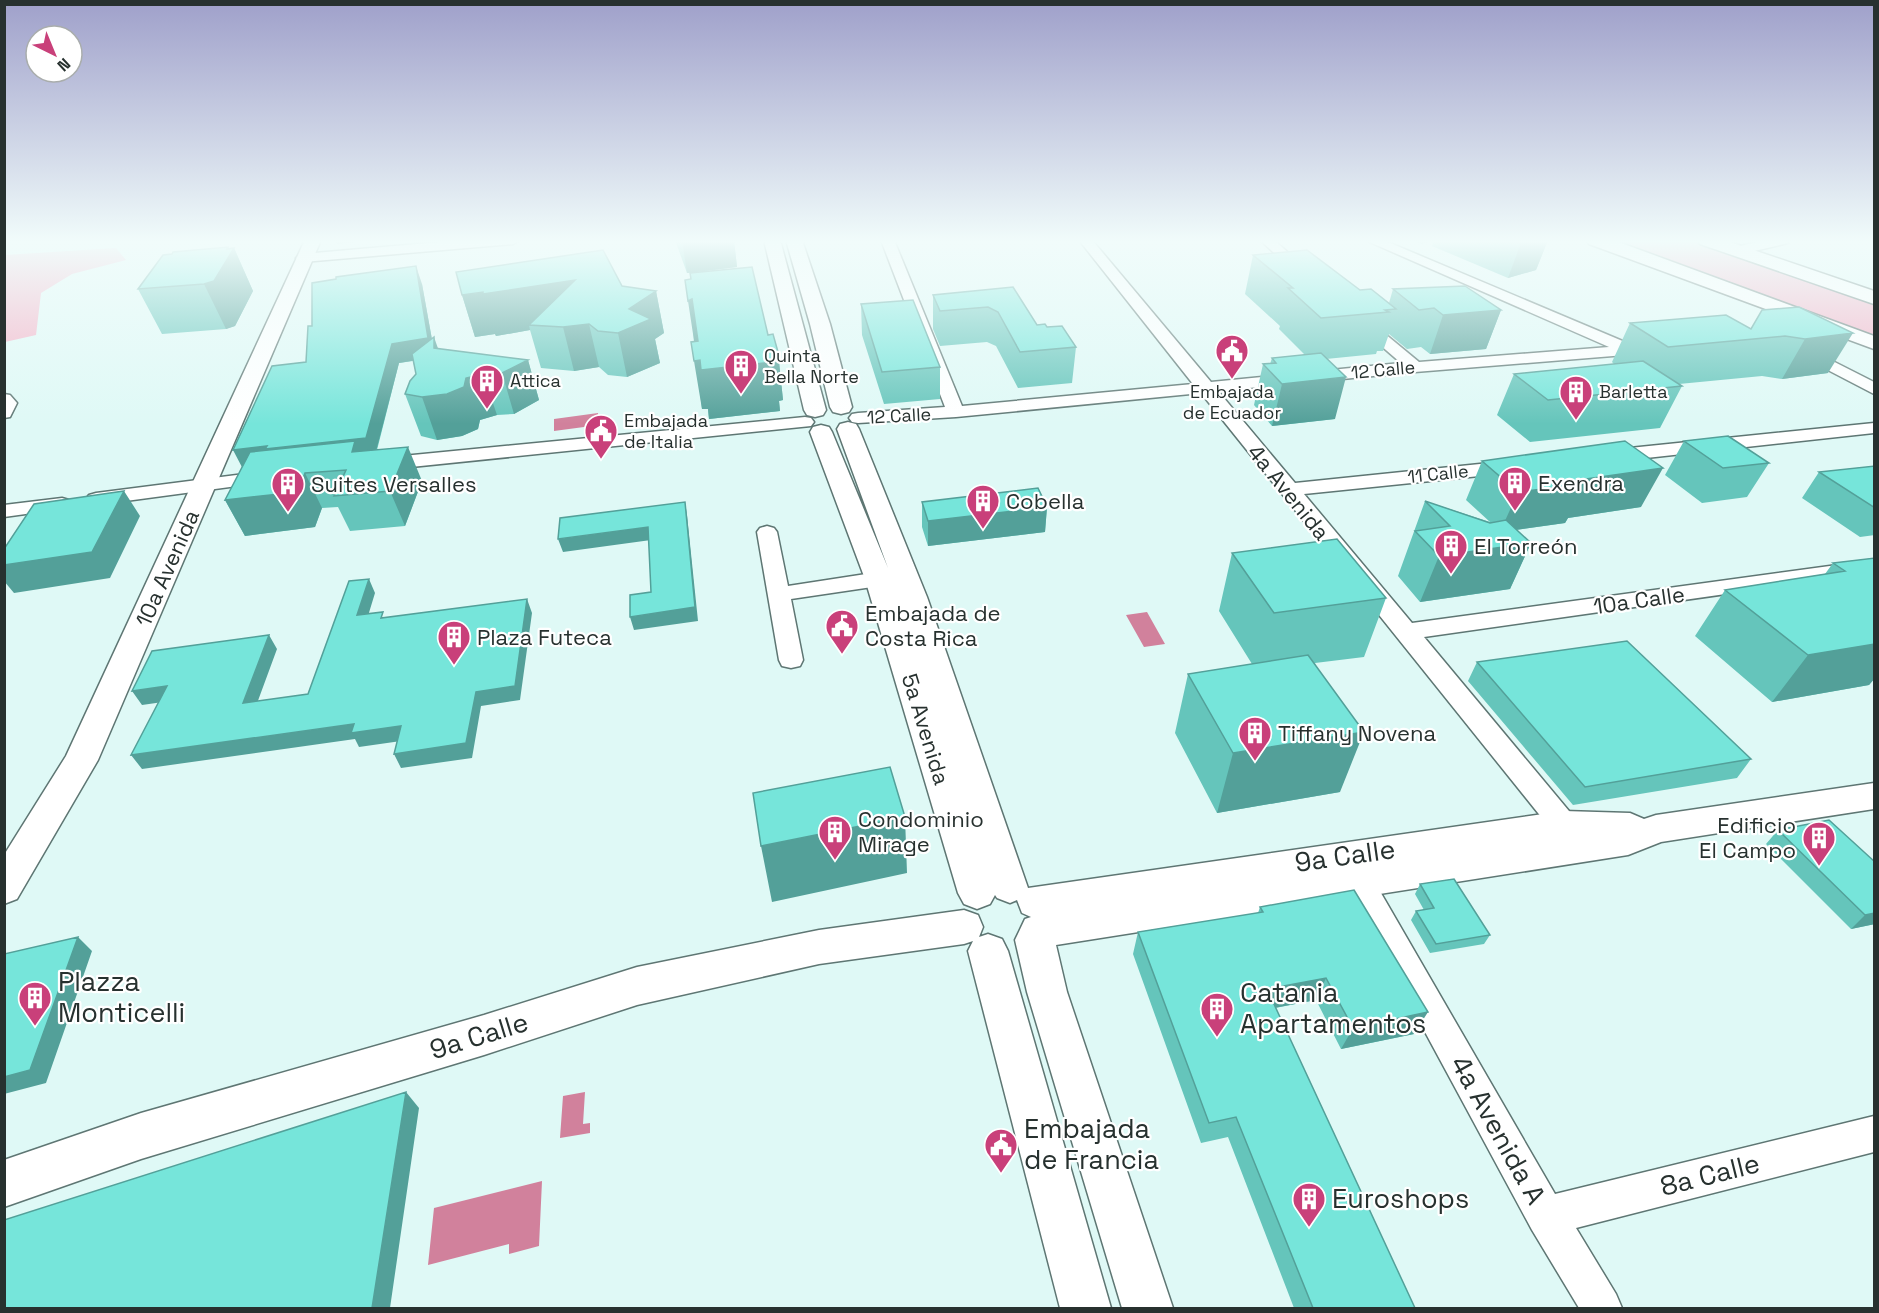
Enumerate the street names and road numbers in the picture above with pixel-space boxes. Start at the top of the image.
street label: 12 Calle [1350,355,1416,384]
street label: 12 Calle [866,402,932,429]
street label: 4a Avenida [1242,438,1336,546]
street label: 11 Calle [1406,459,1470,488]
street label: 10a Avenida [129,505,205,631]
street label: 10a Calle [1591,580,1687,620]
street label: 5a Avenida [896,670,956,788]
street label: 9a Calle [1292,831,1397,880]
street label: 9a Calle [425,1004,532,1067]
street label: 4a Avenida A [1443,1049,1554,1210]
street label: 8a Calle [1656,1145,1763,1204]

